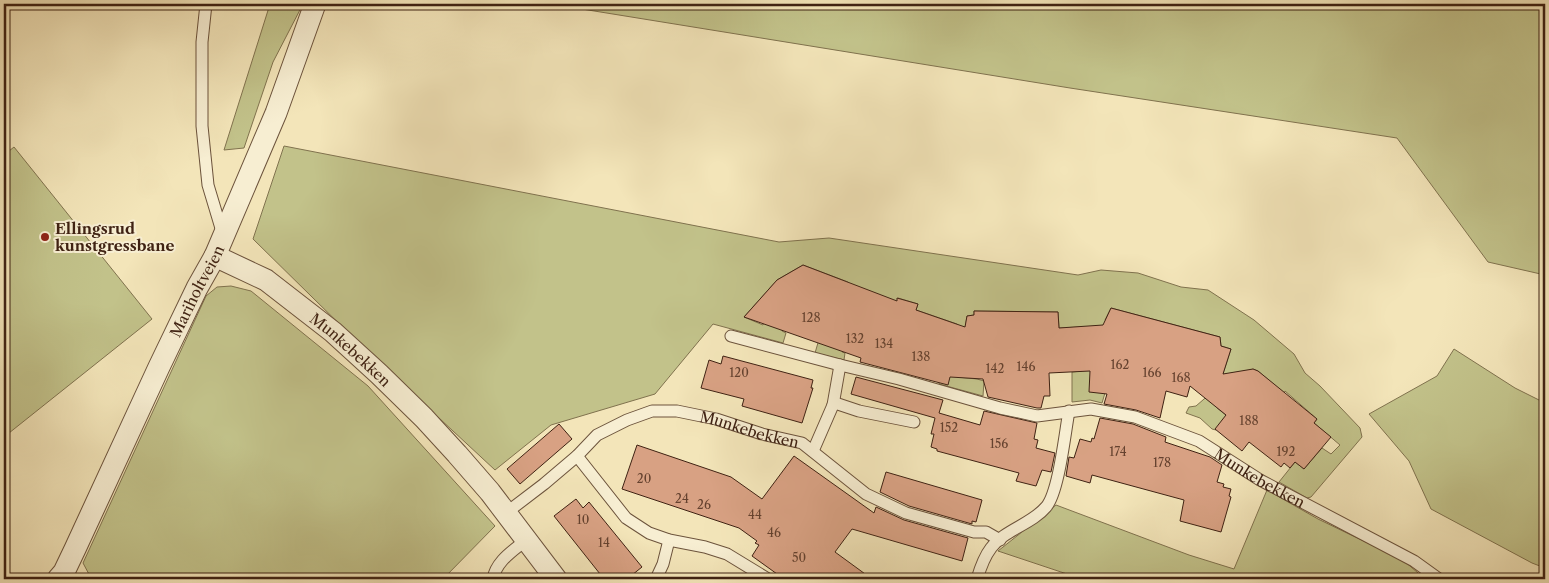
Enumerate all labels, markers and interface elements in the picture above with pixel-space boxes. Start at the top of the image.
place label: Ellingsrud kunstgressbane [55,219,174,255]
marker: Ellingsrud kunstgressbane [39,231,51,243]
street label: Mariholtveien [165,242,228,340]
street label: Munkebekken [306,308,396,391]
house number: 128 [801,310,821,325]
house number: 132 [846,331,864,346]
house number: 134 [875,336,893,351]
house number: 138 [912,349,930,364]
house number: 162 [1111,357,1130,372]
house number: 146 [1016,359,1036,374]
house number: 142 [986,361,1005,376]
house number: 120 [729,365,749,380]
house number: 166 [1142,365,1162,380]
house number: 168 [1171,370,1191,385]
street label: Munkebekken [698,406,801,452]
house number: 188 [1239,413,1259,428]
house number: 152 [940,420,958,435]
house number: 156 [990,436,1008,451]
house number: 174 [1109,444,1127,459]
street label: Munkebekken [1211,444,1309,512]
house number: 192 [1277,444,1296,459]
house number: 178 [1153,455,1171,470]
house number: 20 [637,471,651,486]
house number: 24 [675,491,689,506]
house number: 26 [697,497,711,512]
house number: 44 [748,507,762,522]
house number: 10 [577,512,589,527]
house number: 46 [767,525,781,540]
house number: 14 [598,535,610,550]
house number: 50 [792,550,806,565]

